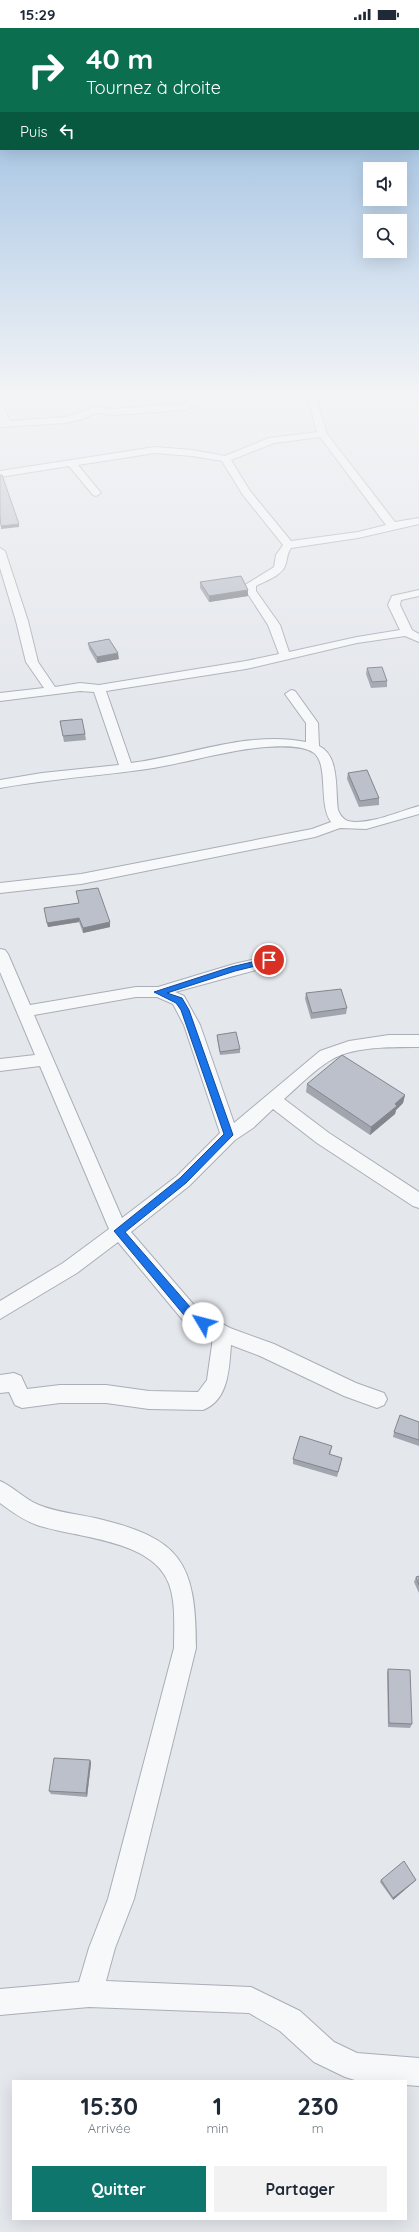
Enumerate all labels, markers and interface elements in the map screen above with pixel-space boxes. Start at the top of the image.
text: 15:29 [20,5,56,24]
text: 40 m [86,41,153,76]
icon: right [20,44,72,96]
text: Tournez à droite [86,76,221,99]
icon: left [56,120,78,142]
text: Puis [20,122,48,141]
map controls [363,162,407,258]
button: sound [363,162,407,206]
button: search [363,214,407,258]
pin [252,943,286,977]
icon: arrive [258,949,280,971]
position arrow [182,1302,224,1344]
text: 15:30 [81,2091,138,2121]
text: 1 [213,2091,222,2121]
text: 230 [297,2091,338,2121]
text: Arrivée [88,2120,131,2136]
text: min [206,2120,229,2136]
text: m [312,2120,324,2136]
button: Quitter [32,2166,206,2212]
button: Partager [214,2166,387,2212]

